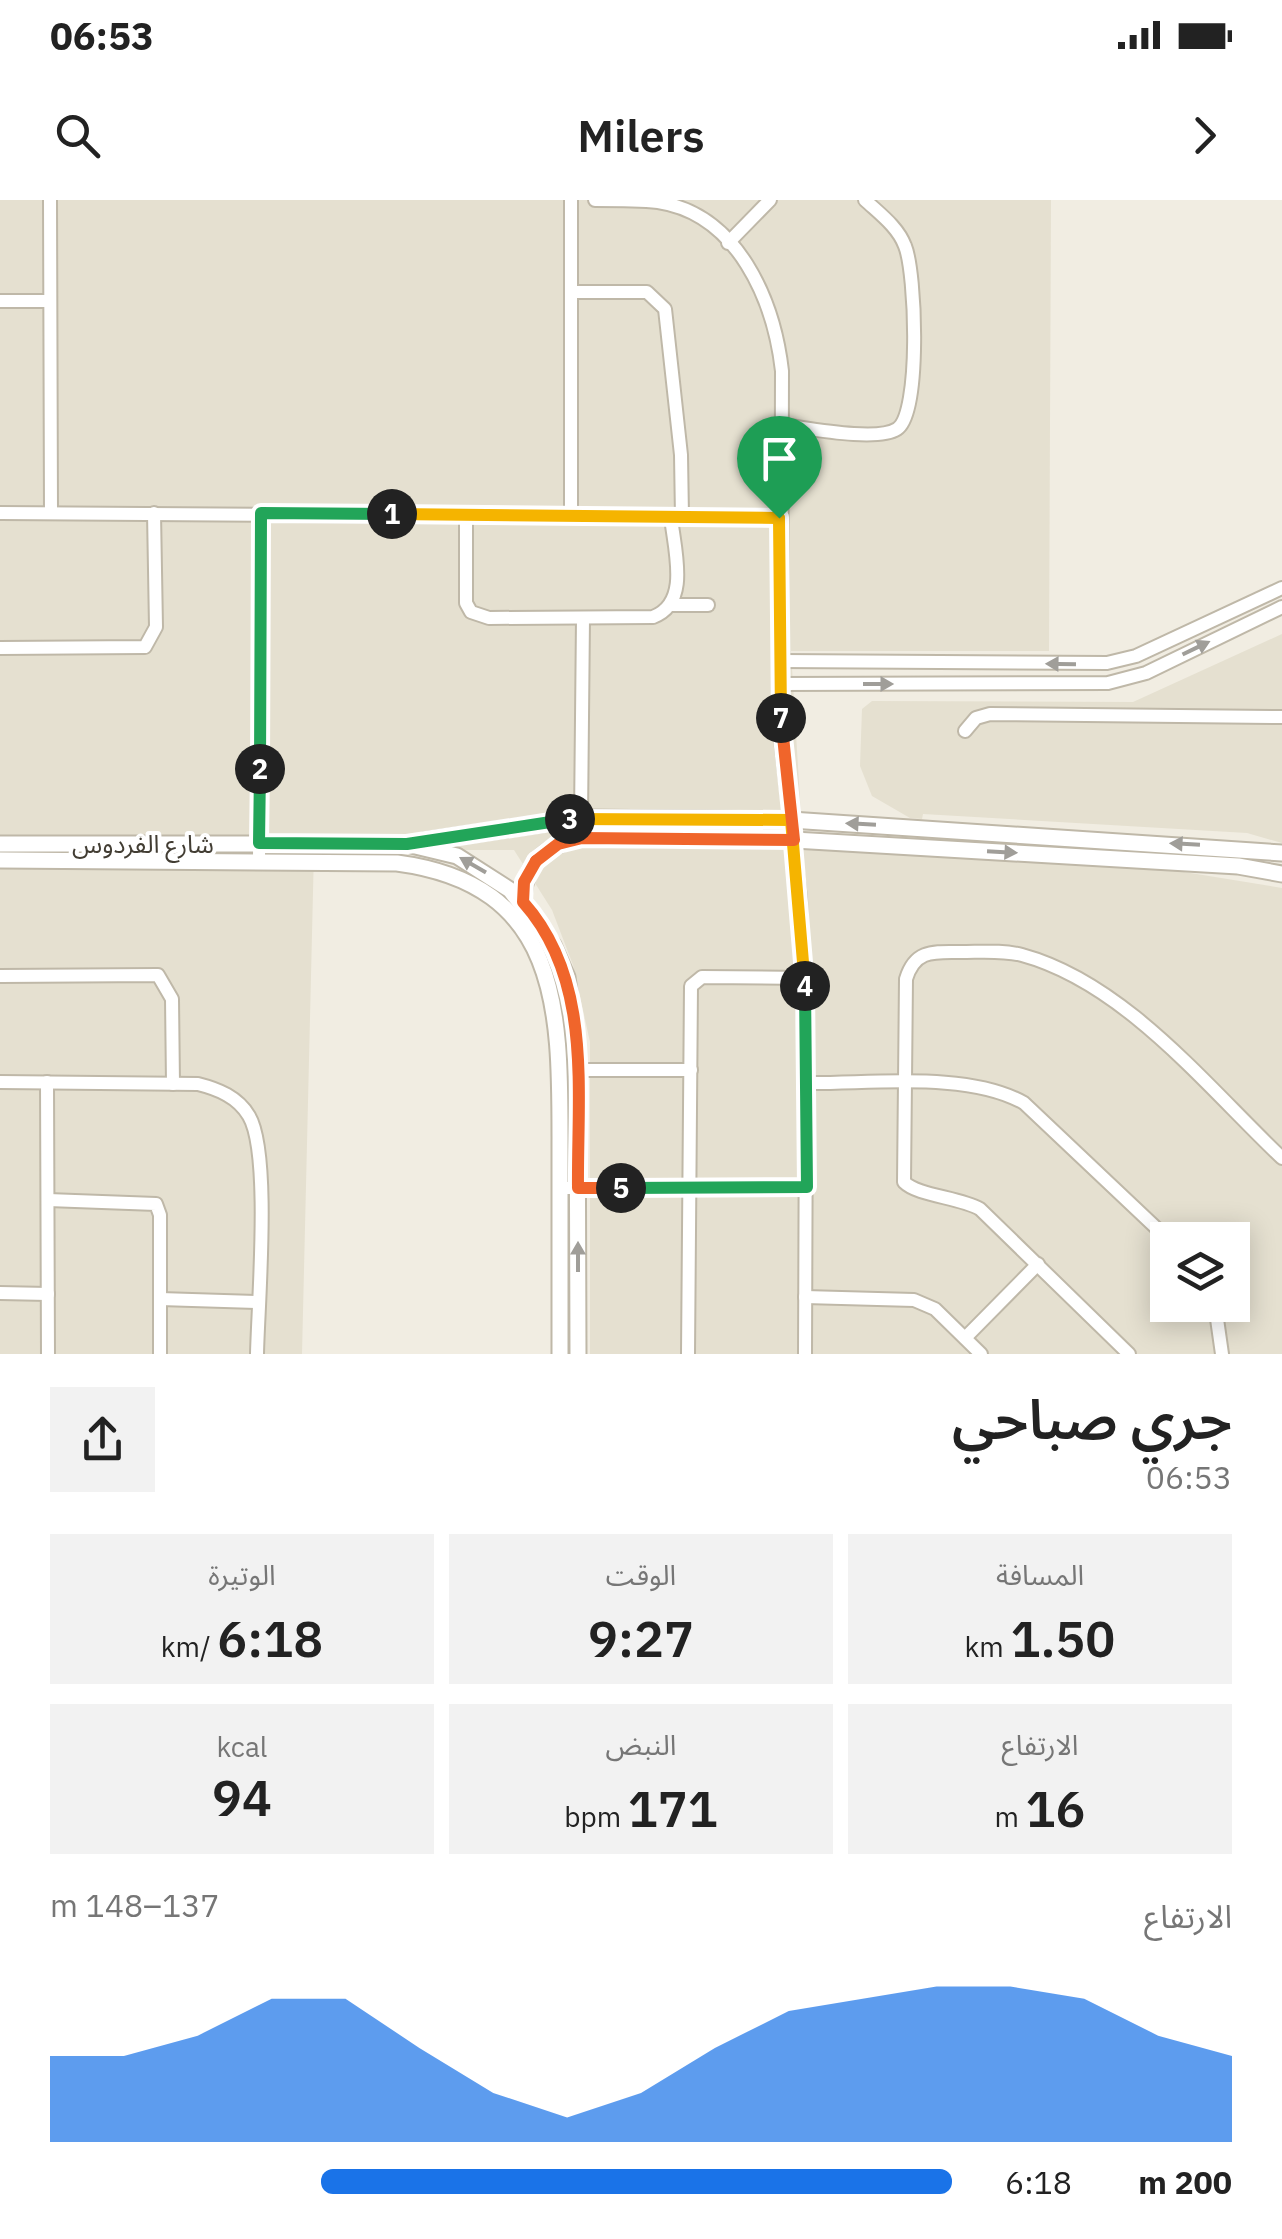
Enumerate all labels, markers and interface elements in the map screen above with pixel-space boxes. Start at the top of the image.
text: 06:53 [50,11,154,60]
text: Milers [577,106,705,164]
icon: search [50,108,105,163]
icon: forward [1177,108,1232,163]
pin [737,416,822,519]
icon: arrive [752,431,807,486]
pin: 1 [367,489,417,539]
text: 1 [384,495,400,532]
one-way arrow [1182,640,1211,657]
one-way arrow [1044,656,1076,672]
one-way arrow [863,676,895,692]
pin: 7 [756,693,806,743]
text: 7 [773,699,789,736]
pin: 2 [235,744,285,794]
text: 2 [252,750,268,787]
pin: 3 [545,794,595,844]
text: 3 [562,800,578,837]
one-way arrow [844,816,876,832]
street label: شارع الفردوس [72,827,214,863]
one-way arrow [1169,836,1201,852]
one-way arrow [986,844,1018,860]
one-way arrow [459,857,487,874]
pin: 4 [780,961,830,1011]
text: 4 [797,967,813,1004]
pin: 5 [596,1163,646,1213]
text: 5 [613,1169,629,1206]
map controls [1150,1222,1250,1322]
button: layers [1150,1222,1250,1322]
one-way arrow [570,1240,586,1272]
text: جري صباحي [952,1383,1232,1454]
button: share [50,1387,155,1492]
text: 06:53 [1146,1456,1232,1498]
text: الوتيرة [208,1556,276,1593]
text: الوقت [606,1556,676,1593]
text: المسافة [996,1556,1084,1593]
text: 6:18 [217,1606,323,1671]
text: 9:27 [588,1606,694,1671]
text: 1.50 [1010,1606,1115,1671]
text: /km [161,1628,217,1665]
text: km [965,1628,1010,1665]
text: النبض [605,1726,677,1763]
text: الارتفاع [1002,1726,1078,1763]
text: kcal [217,1728,267,1765]
text: 94 [212,1765,272,1830]
text: 171 [628,1776,718,1841]
text: 16 [1026,1776,1086,1841]
text: bpm [564,1798,628,1835]
text: m [994,1798,1026,1835]
text: 137–148 m [50,1884,220,1926]
text: الارتفاع [1144,1895,1232,1937]
text: 6:18 [1005,2161,1072,2203]
text: 200 m [1138,2161,1232,2203]

